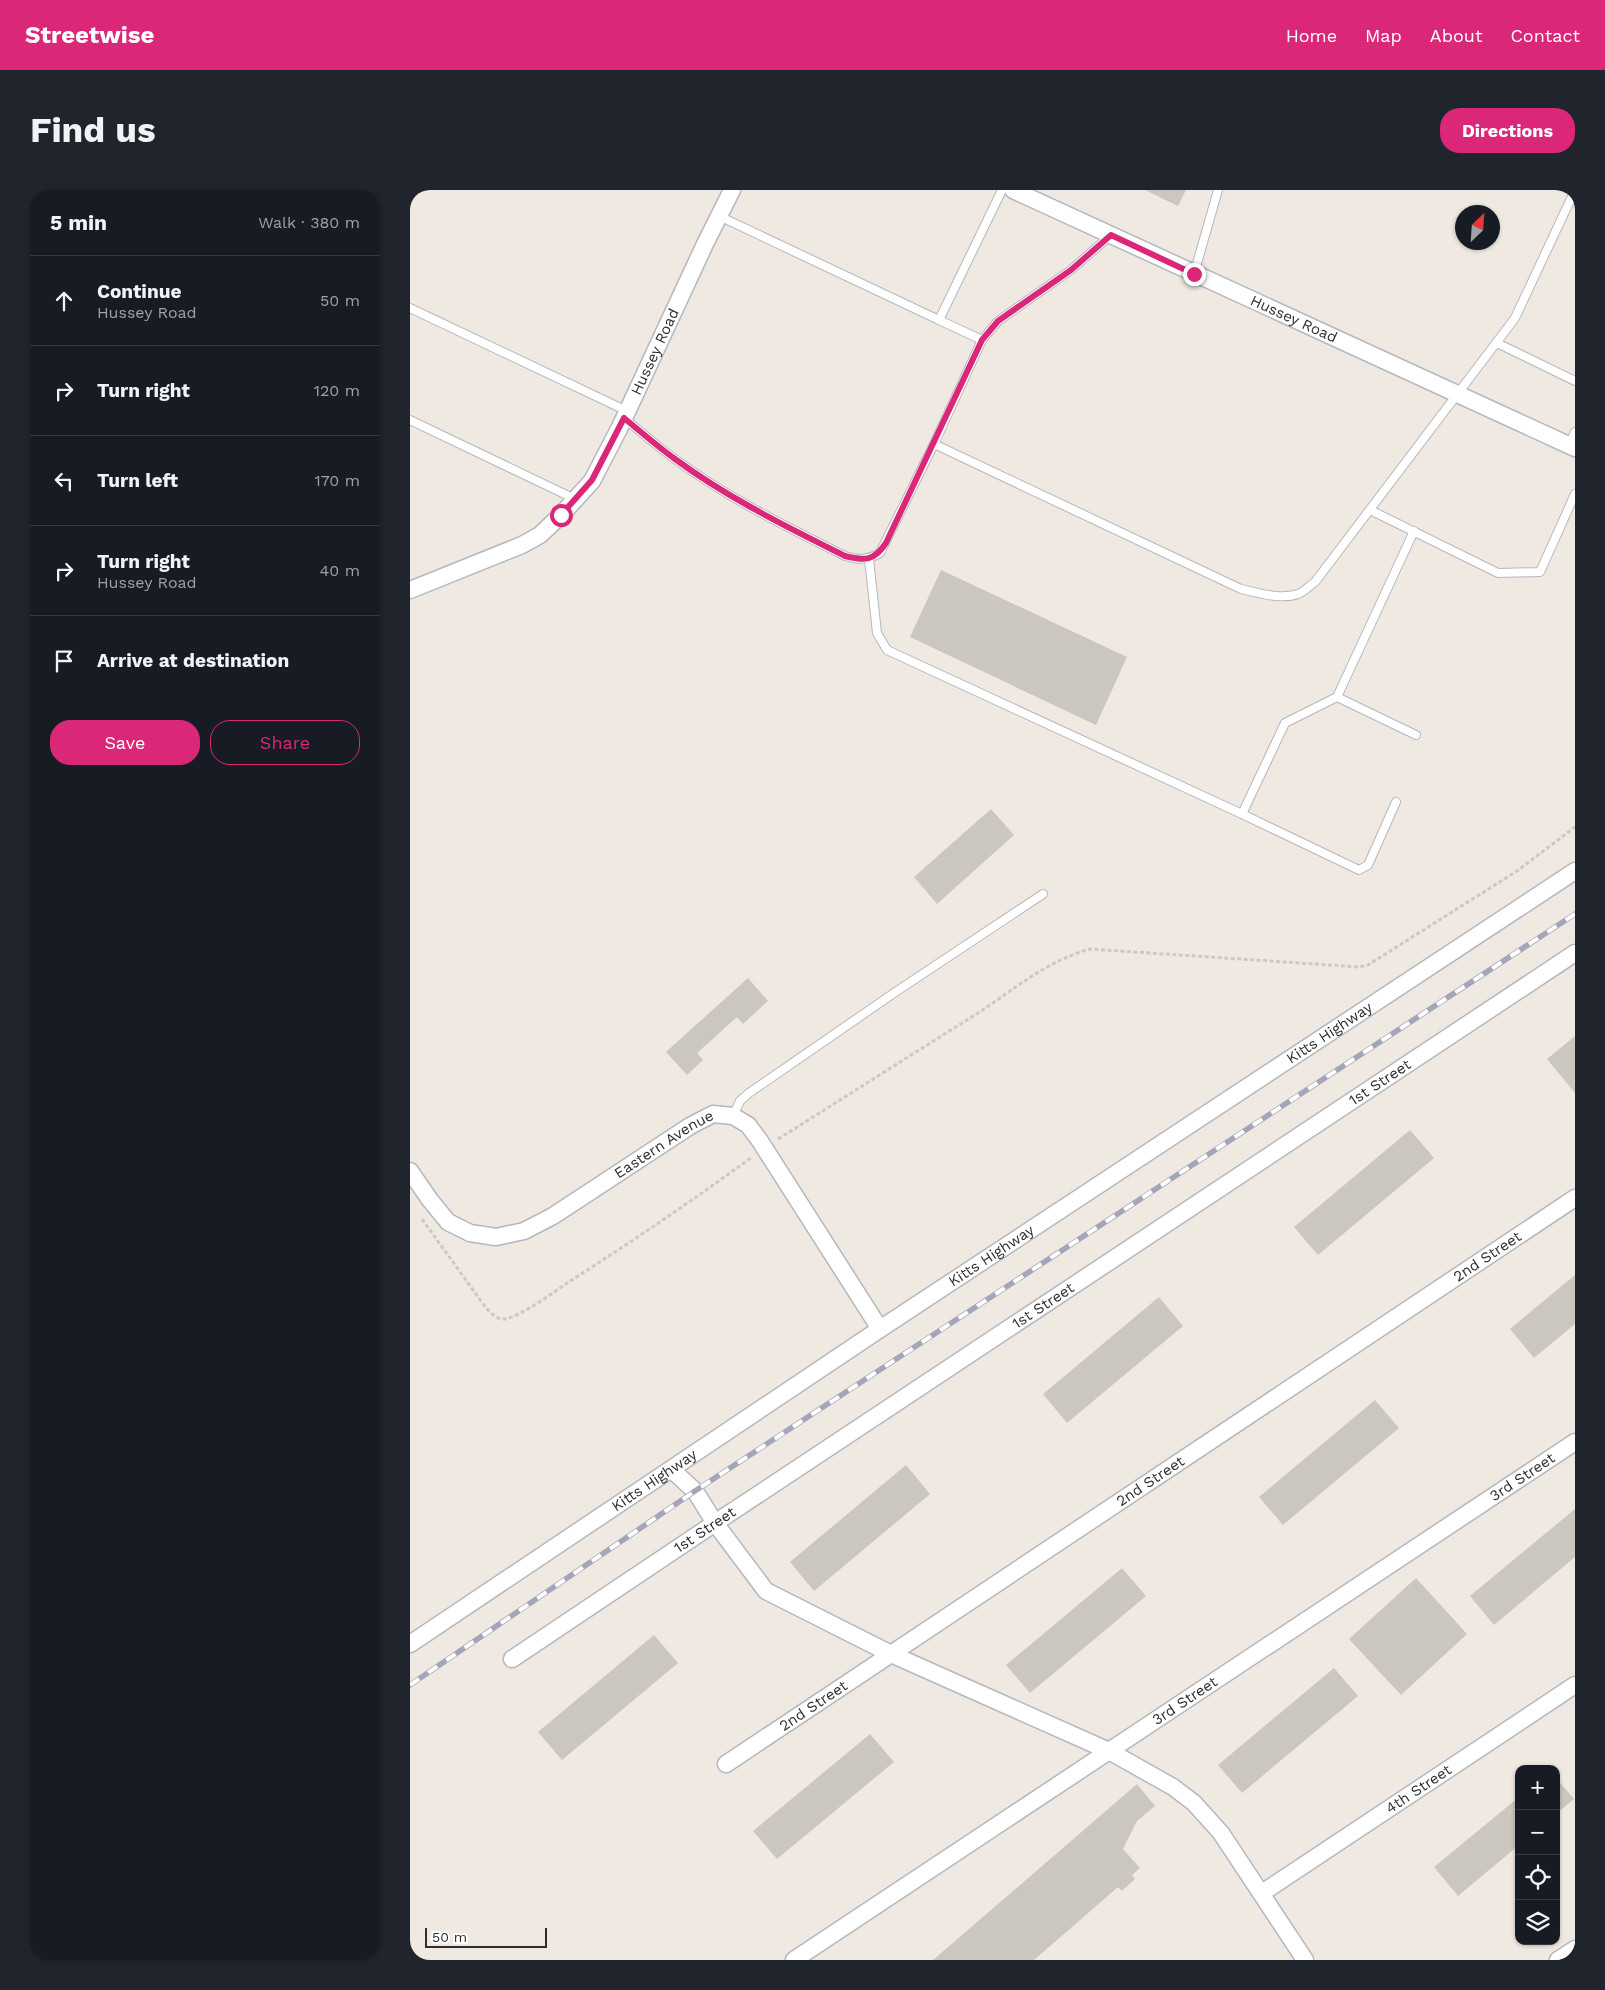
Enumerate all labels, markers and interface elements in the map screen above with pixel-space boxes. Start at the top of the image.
text: Streetwise [25,21,154,49]
text: Home [1286,25,1337,46]
text: Map [1365,25,1402,46]
text: About [1430,25,1482,46]
text: Contact [1510,25,1580,46]
button: Directions [1440,108,1575,153]
text: Find us [30,109,156,151]
north arrow [1455,205,1500,250]
text: 5 min [50,210,107,235]
text: Walk · 380 m [258,213,360,232]
route end [1183,263,1206,286]
text: Continue [97,280,181,303]
icon: ahead [50,287,78,315]
text: 50 m [320,291,360,310]
street label: Hussey Road [1248,291,1340,347]
text: Hussey Road [97,303,197,322]
street label: Hussey Road [627,306,683,398]
icon: right [50,377,78,405]
text: Turn right [97,379,190,402]
text: 120 m [314,381,360,400]
icon: left [50,467,78,495]
text: Turn left [97,469,178,492]
text: 170 m [314,471,360,490]
route start [550,504,573,527]
text: Turn right [97,550,190,573]
icon: right [50,557,78,585]
text: 40 m [320,561,360,580]
text: Hussey Road [97,573,197,592]
icon: arrive [50,647,78,675]
text: Arrive at destination [97,649,289,672]
button: Save [50,720,200,765]
button: Share [210,720,360,765]
street label: Kitts Highway [1283,998,1376,1068]
street label: 1st Street [1346,1055,1415,1109]
street label: Eastern Avenue [611,1106,717,1182]
street label: Kitts Highway [945,1221,1038,1290]
street label: 2nd Street [1450,1227,1525,1286]
street label: 1st Street [1009,1278,1078,1332]
street label: Kitts Highway [608,1445,701,1515]
street label: 3rd Street [1486,1448,1559,1505]
street label: 2nd Street [1113,1452,1188,1510]
street label: 1st Street [670,1502,740,1557]
street label: 3rd Street [1149,1672,1221,1729]
street label: 2nd Street [776,1676,851,1735]
street label: 4th Street [1382,1760,1455,1817]
map controls [1515,1765,1560,1945]
button: + [1515,1765,1560,1810]
button: − [1515,1810,1560,1855]
button: locate [1515,1855,1560,1900]
button: layers [1515,1900,1560,1945]
scale bar [425,1925,548,1948]
text: 50 m [432,1929,467,1945]

